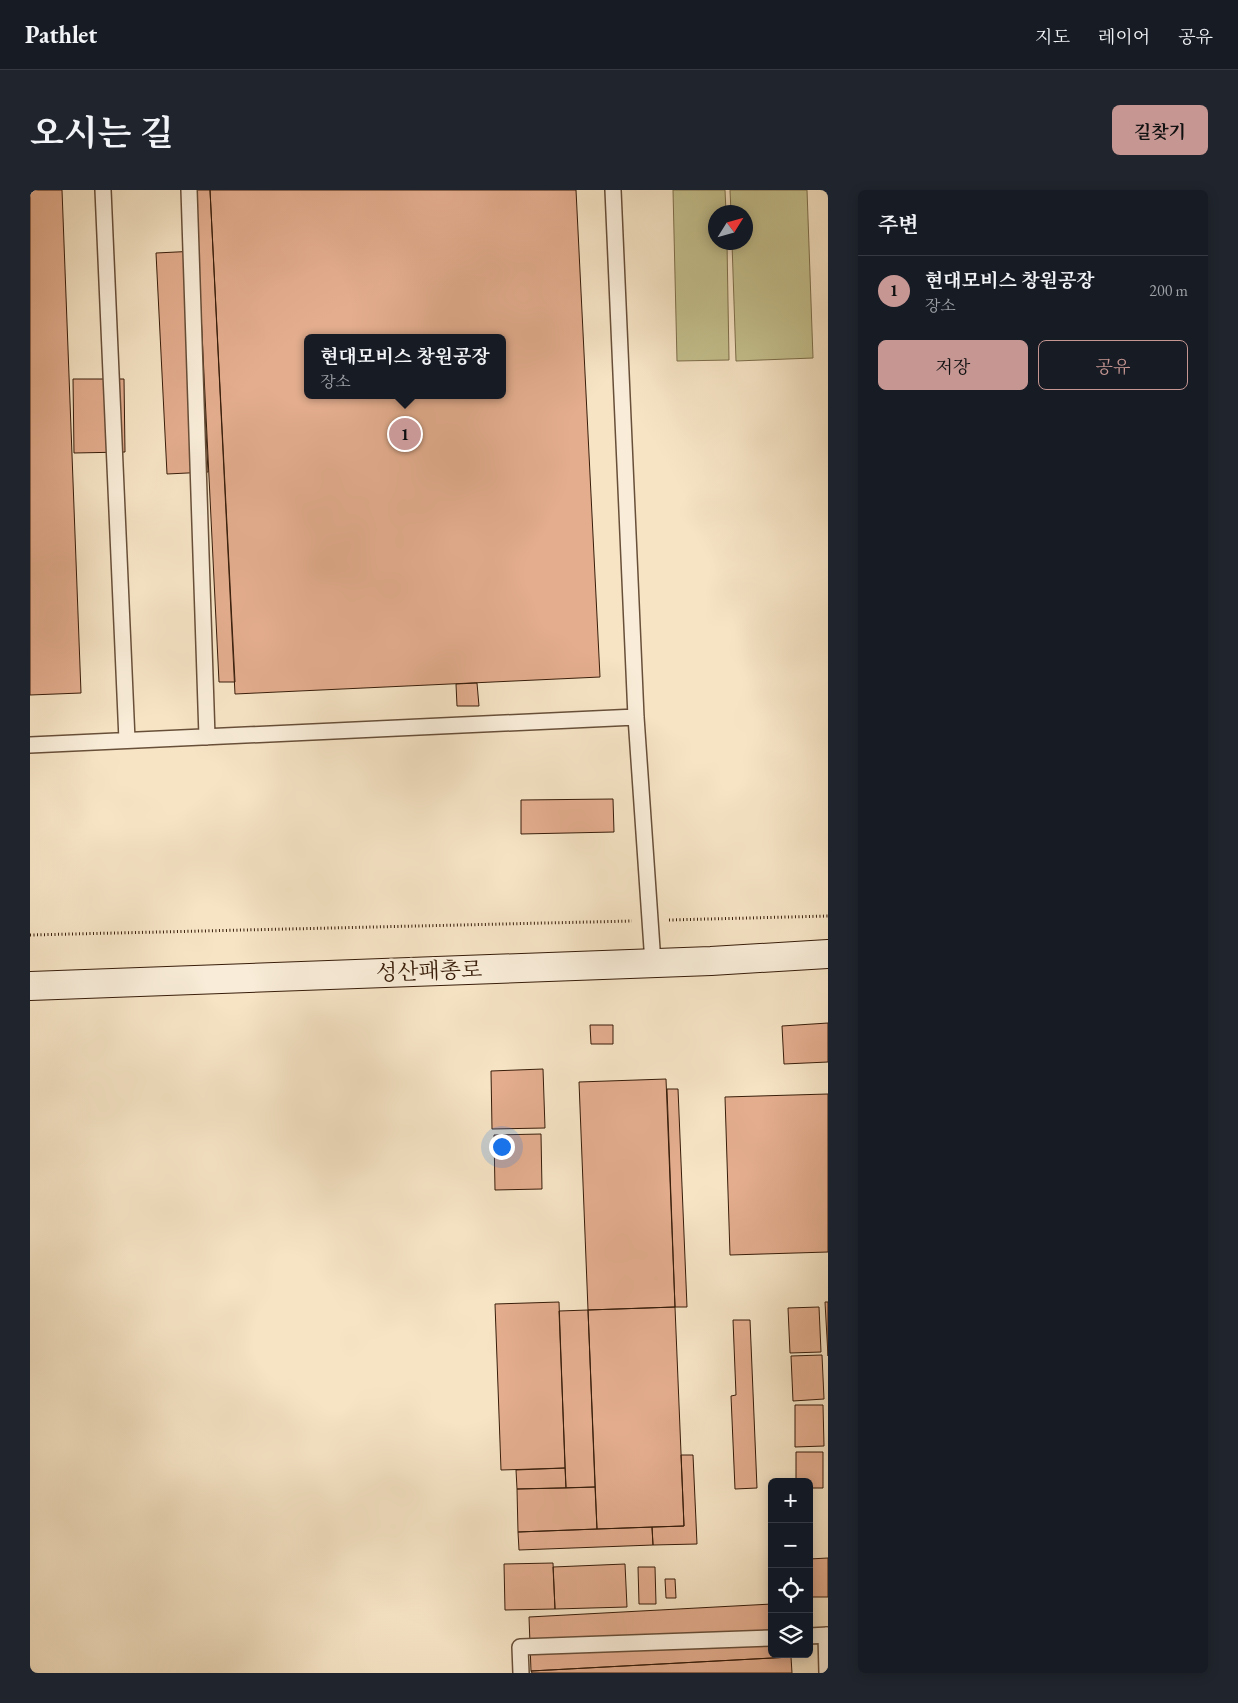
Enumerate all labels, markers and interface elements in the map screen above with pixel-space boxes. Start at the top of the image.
text: Pathlet [25,19,97,50]
text: 지도 [1035,25,1070,48]
text: 레이어 [1098,25,1150,48]
text: 공유 [1178,25,1213,48]
button: 길찾기 [1112,105,1208,155]
text: 오시는 길 [30,110,174,155]
north arrow [708,205,753,250]
text: 주변 [878,211,919,238]
text: 현대모비스 창원공장 [925,268,1095,293]
text: 1 [890,280,898,301]
text: 200 m [1149,280,1188,301]
text: 장소 [925,295,956,316]
popup [304,334,506,399]
button: 저장 [878,340,1028,390]
button: 공유 [1038,340,1188,390]
text: 현대모비스 창원공장 [320,344,490,369]
text: 장소 [320,371,351,392]
pin: 1 [389,415,421,453]
street label: 성산패총로 [375,955,483,987]
your location [489,1134,515,1160]
map controls [768,1478,813,1658]
button: + [768,1478,813,1523]
button: − [768,1523,813,1568]
button: locate [768,1568,813,1613]
button: layers [768,1613,813,1658]

